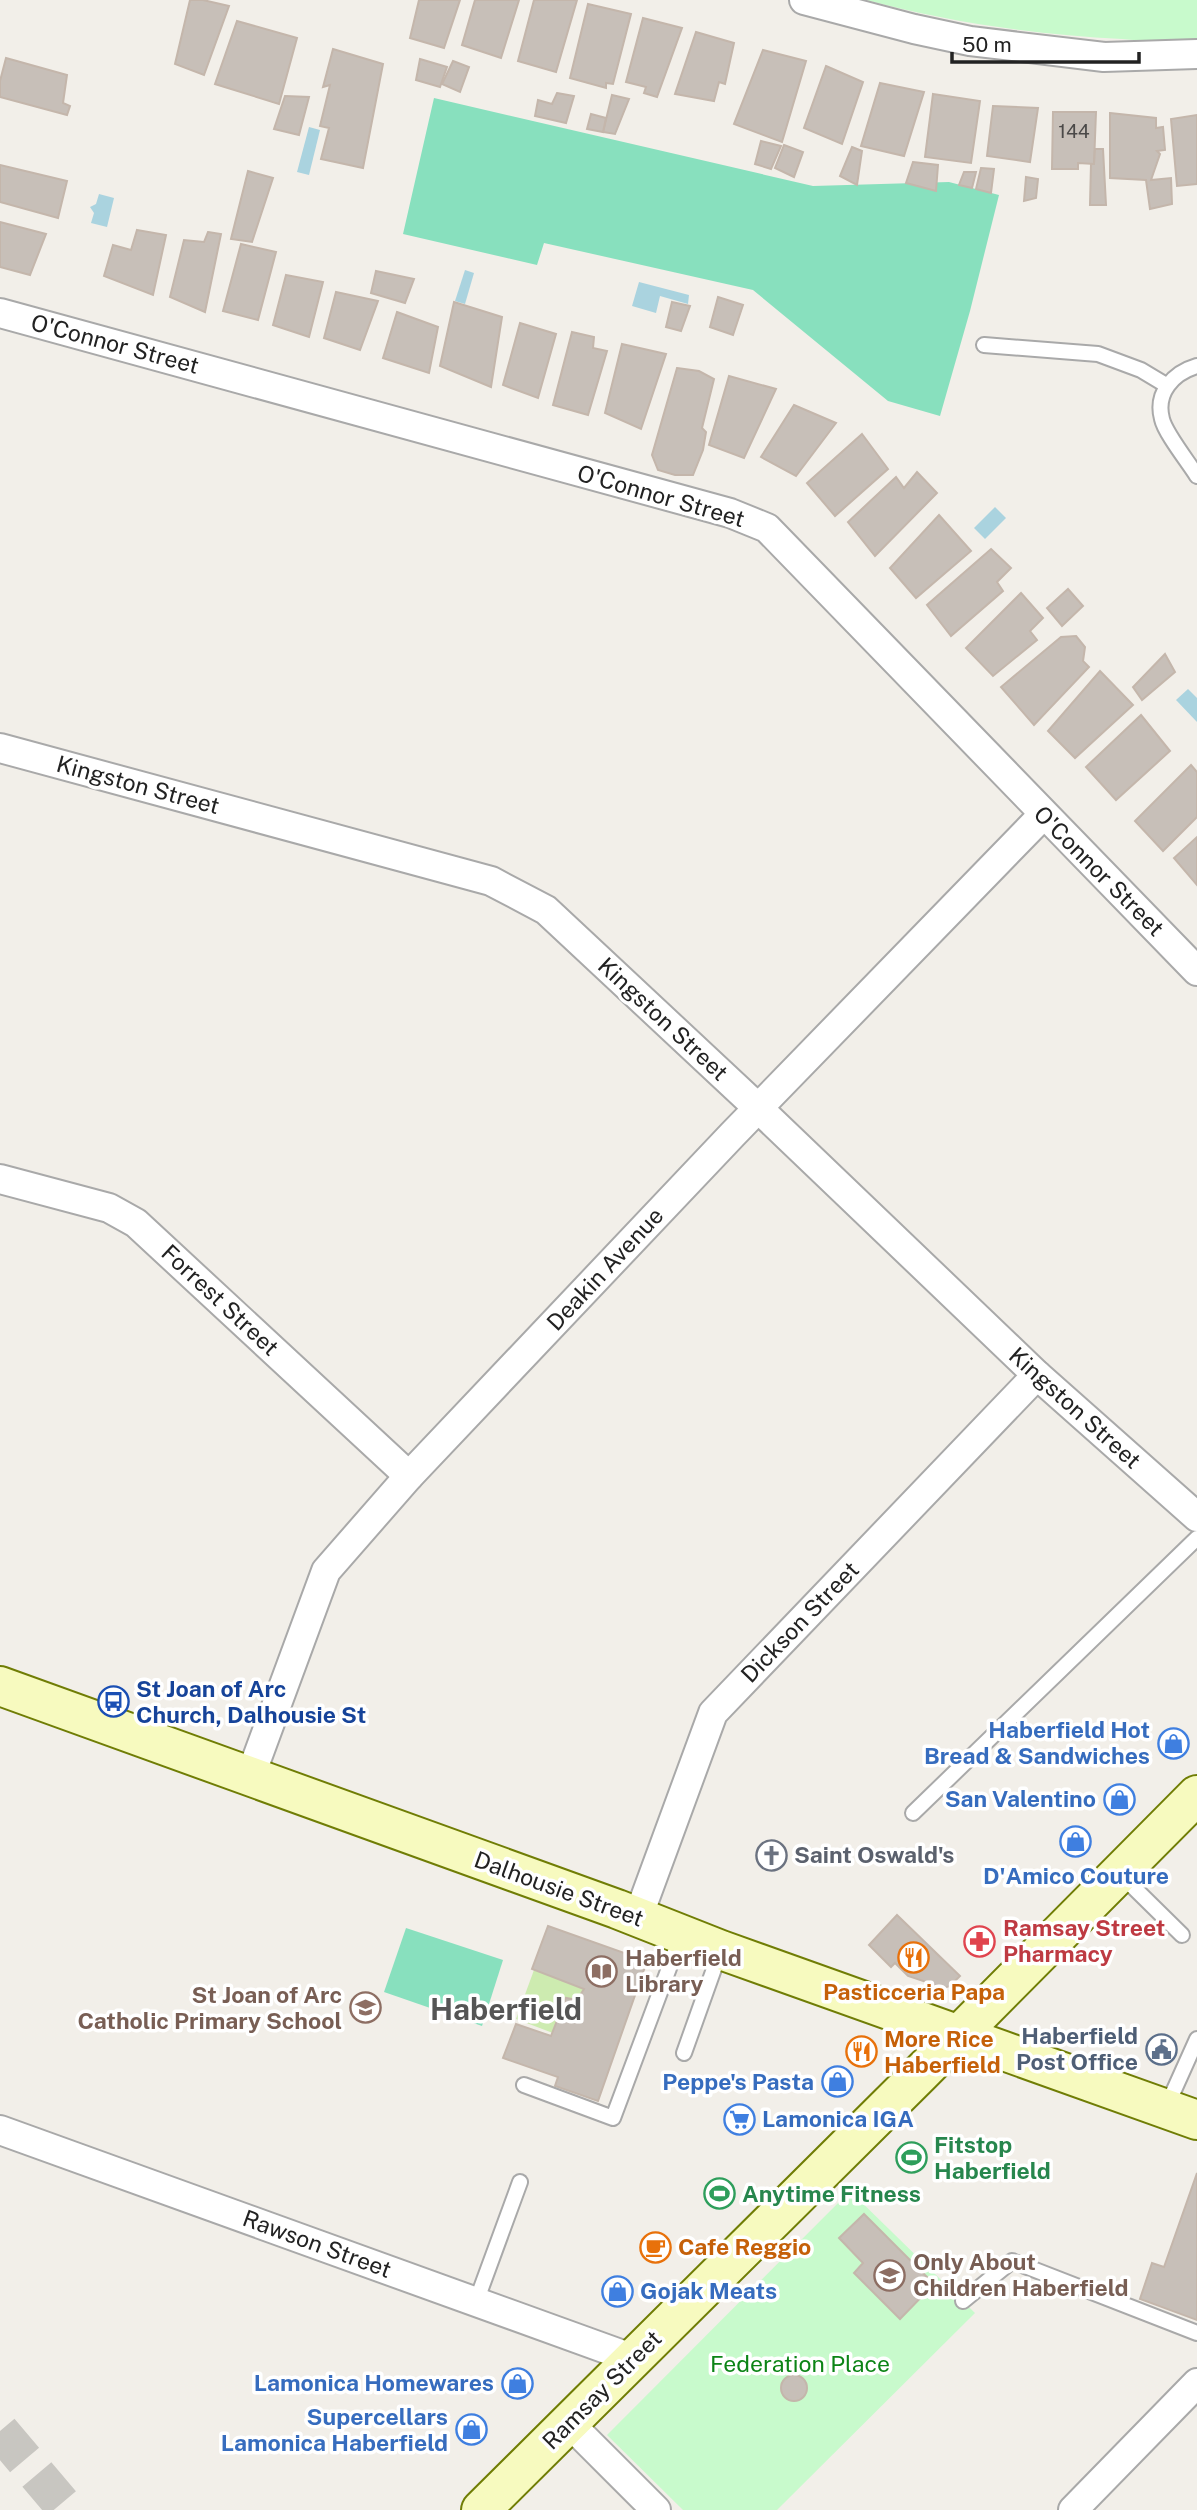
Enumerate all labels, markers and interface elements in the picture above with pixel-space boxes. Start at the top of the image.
scale bar [952,21,1139,65]
text: 50 m [962,32,1012,57]
house number: 144 [1058,120,1090,142]
street label: O'Connor Street [28,308,202,379]
street label: O'Connor Street [574,459,748,532]
street label: Kingston Street [54,750,223,819]
street label: O'Connor Street [1029,800,1170,941]
street label: Kingston Street [593,952,734,1086]
street label: Deakin Avenue [541,1202,668,1336]
street label: Forrest Street [156,1239,284,1361]
street label: Kingston Street [1004,1341,1147,1474]
street label: Dickson Street [735,1556,864,1688]
place label: St Joan of Arc Church, Dalhousie St [136,1675,366,1728]
bus stop icon: St Joan of Arc Church, Dalhousie St [96,1685,130,1719]
place label: Haberfield Hot Bread & Sandwiches [924,1716,1150,1769]
shop icon: Haberfield Hot Bread & Sandwiches [1156,1726,1190,1760]
shop icon: San Valentino [1102,1782,1136,1816]
place label: San Valentino [945,1785,1096,1812]
shop icon: D'Amico Couture [1059,1825,1093,1859]
church icon: Saint Oswald's [754,1838,788,1872]
place label: Saint Oswald's [794,1841,954,1868]
street label: Dalhousie Street [471,1845,647,1932]
place label: D'Amico Couture [983,1862,1169,1889]
place label: Ramsay Street Pharmacy [1003,1914,1165,1967]
pharmacy icon: Ramsay Street Pharmacy [963,1924,997,1958]
restaurant icon: Pasticceria Papa [897,1941,931,1975]
place label: Haberfield Library [625,1944,742,1997]
library icon: Haberfield Library [585,1954,619,1988]
place label: Pasticceria Papa [823,1978,1005,2005]
place label: St Joan of Arc Catholic Primary School [78,1981,342,2034]
school or university icon: St Joan of Arc Catholic Primary School [348,1991,382,2025]
district label: Haberfield [430,1991,582,2027]
place label: Haberfield Post Office [1016,2022,1138,2075]
place label: More Rice Haberfield [884,2025,1001,2078]
public building icon: Haberfield Post Office [1144,2032,1178,2066]
restaurant icon: More Rice Haberfield [844,2035,878,2069]
shop icon: Peppe's Pasta [820,2065,854,2099]
place label: Peppe's Pasta [662,2068,814,2095]
supermarket icon: Lamonica IGA [722,2102,756,2136]
place label: Lamonica IGA [762,2105,914,2132]
place label: Fitstop Haberfield [934,2131,1051,2184]
sports icon: Fitstop Haberfield [894,2141,928,2175]
sports icon: Anytime Fitness [702,2177,736,2211]
place label: Anytime Fitness [742,2180,921,2207]
street label: Rawson Street [239,2204,395,2283]
cafe icon: Cafe Reggio [638,2230,672,2264]
place label: Cafe Reggio [678,2233,811,2260]
place label: Only About Children Haberfield [913,2248,1129,2301]
school or university icon: Only About Children Haberfield [873,2258,907,2292]
shop icon: Gojak Meats [600,2274,634,2308]
place label: Gojak Meats [640,2277,777,2304]
street label: Ramsay Street [537,2325,667,2455]
park label: Federation Place [710,2350,890,2377]
shop icon: Lamonica Homewares [500,2366,534,2400]
place label: Lamonica Homewares [254,2369,494,2396]
place label: Supercellars Lamonica Haberfield [221,2403,448,2456]
shop icon: Supercellars Lamonica Haberfield [454,2413,488,2447]

